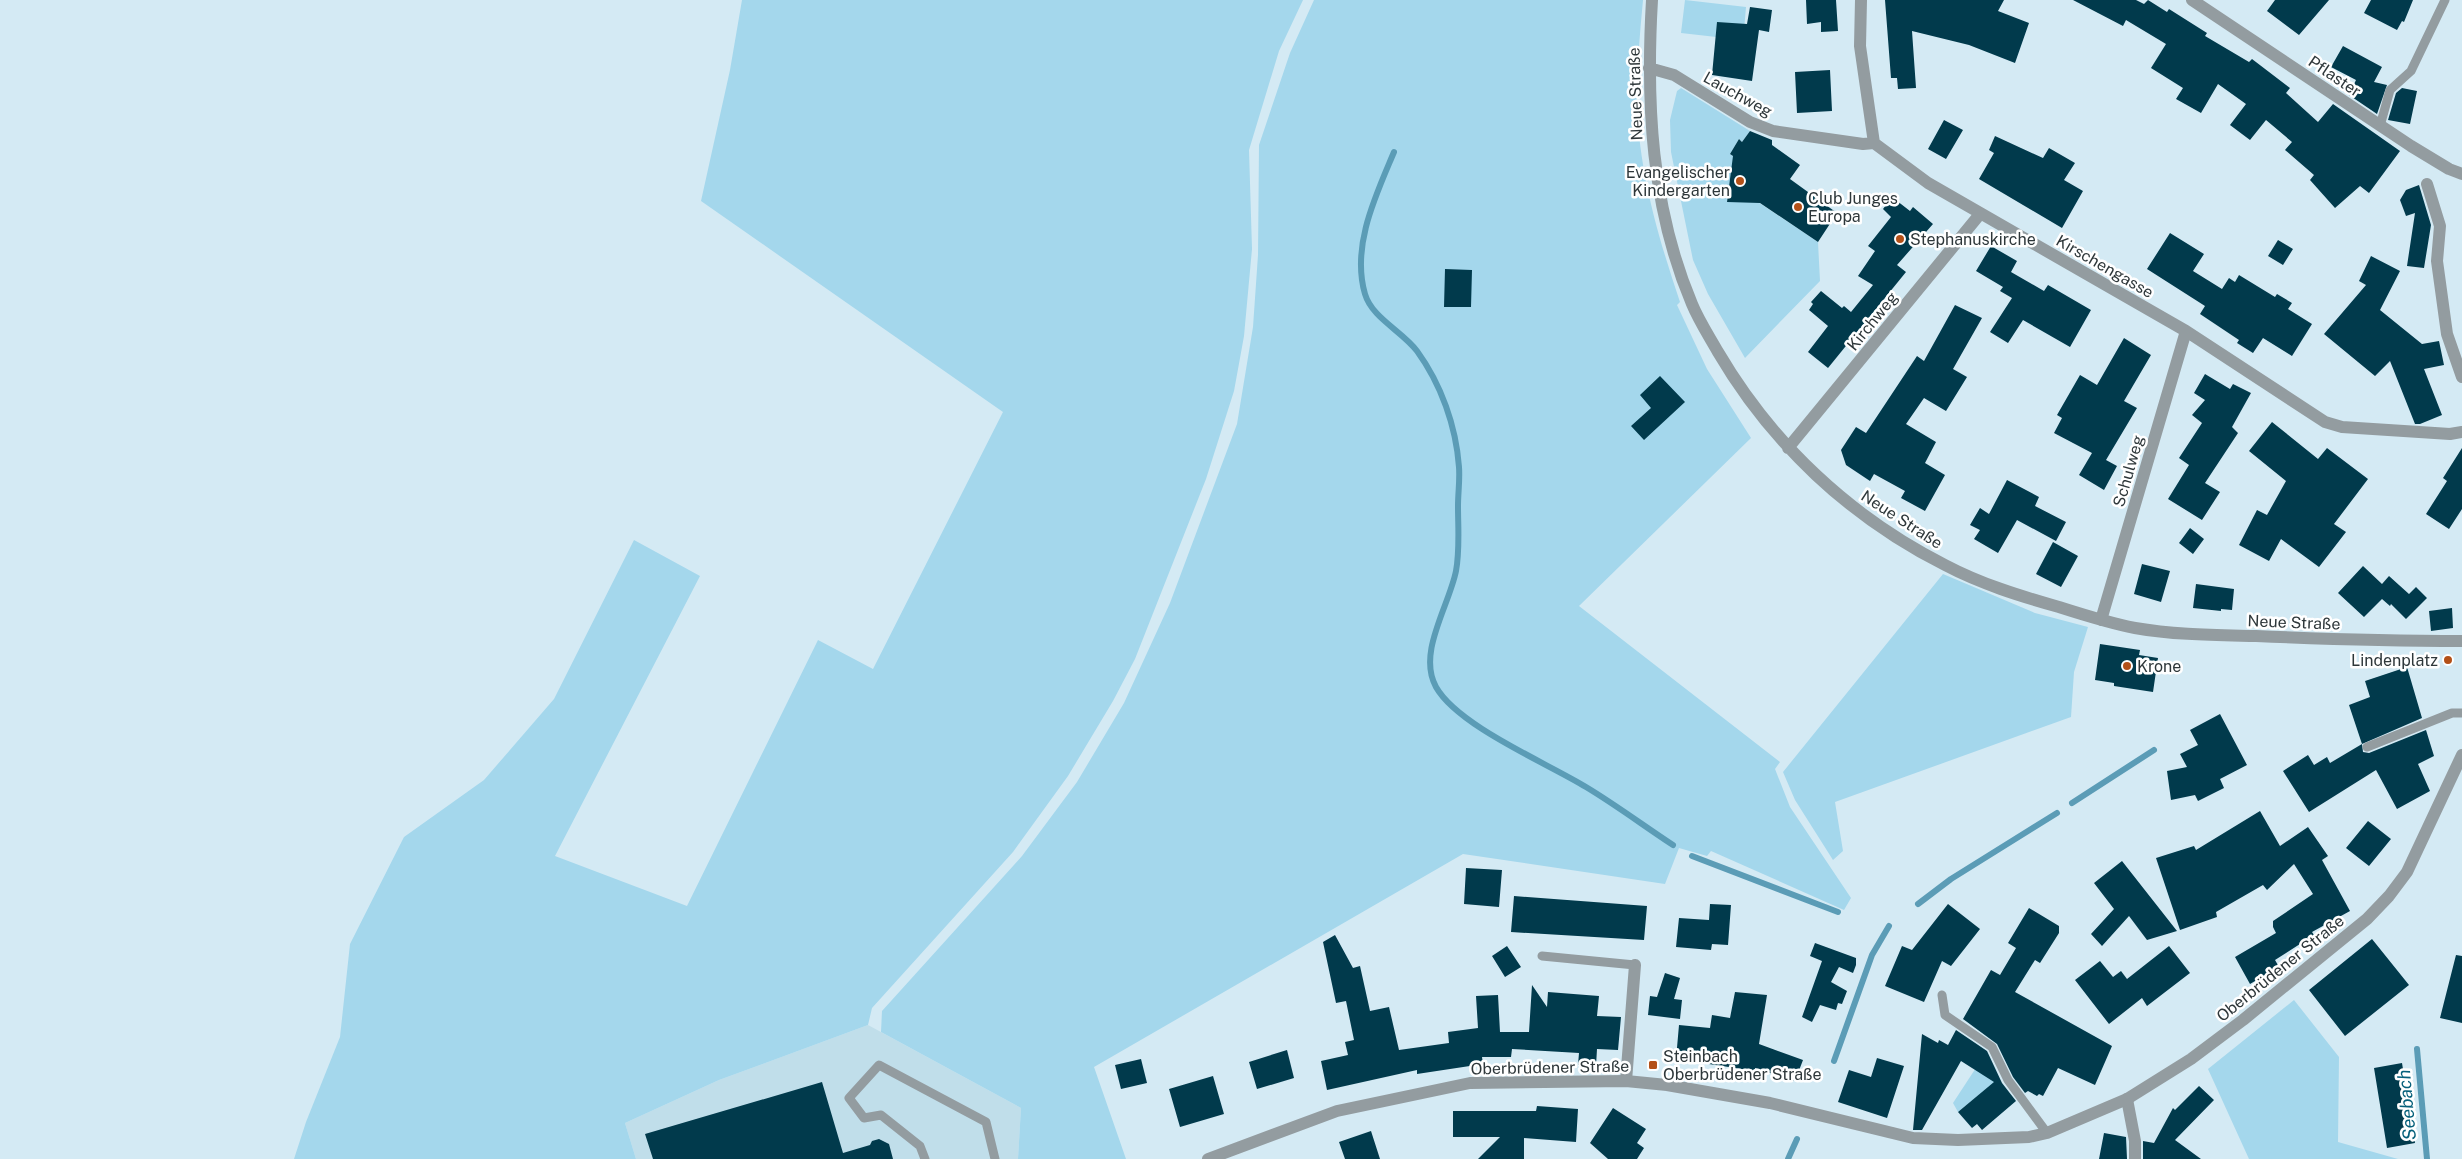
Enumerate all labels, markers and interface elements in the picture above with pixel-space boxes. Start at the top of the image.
street label: Neue Straße [1624,47,1647,141]
street label: Pflaster [2305,52,2365,101]
street label: Lauchweg [1700,68,1776,121]
place label: Evangelischer Kindergarten [1626,163,1730,200]
marker: Evangelischer Kindergarten [1734,175,1746,187]
place label: Club Junges Europa [1808,189,1898,226]
marker: Club Junges Europa [1792,201,1804,213]
place label: Stephanuskirche [1910,230,2036,249]
street label: Kirschengasse [2053,231,2157,302]
marker: Stephanuskirche [1894,233,1906,245]
street label: Kirchweg [1843,288,1902,354]
street label: Schulweg [2109,433,2148,509]
street label: Neue Straße [1858,486,1946,553]
street label: Neue Straße [2247,611,2341,634]
place label: Lindenplatz [2351,651,2438,670]
marker: Lindenplatz [2442,654,2454,666]
place label: Krone [2137,657,2181,676]
marker: Krone [2121,660,2133,672]
street label: Oberbrüdener Straße [2213,911,2348,1026]
place label: Steinbach Oberbrüdener Straße [1663,1047,1822,1084]
street label: Oberbrüdener Straße [1471,1057,1629,1078]
marker: Steinbach Oberbrüdener Straße [1647,1059,1659,1071]
water label: Seebach [2393,1069,2420,1141]

